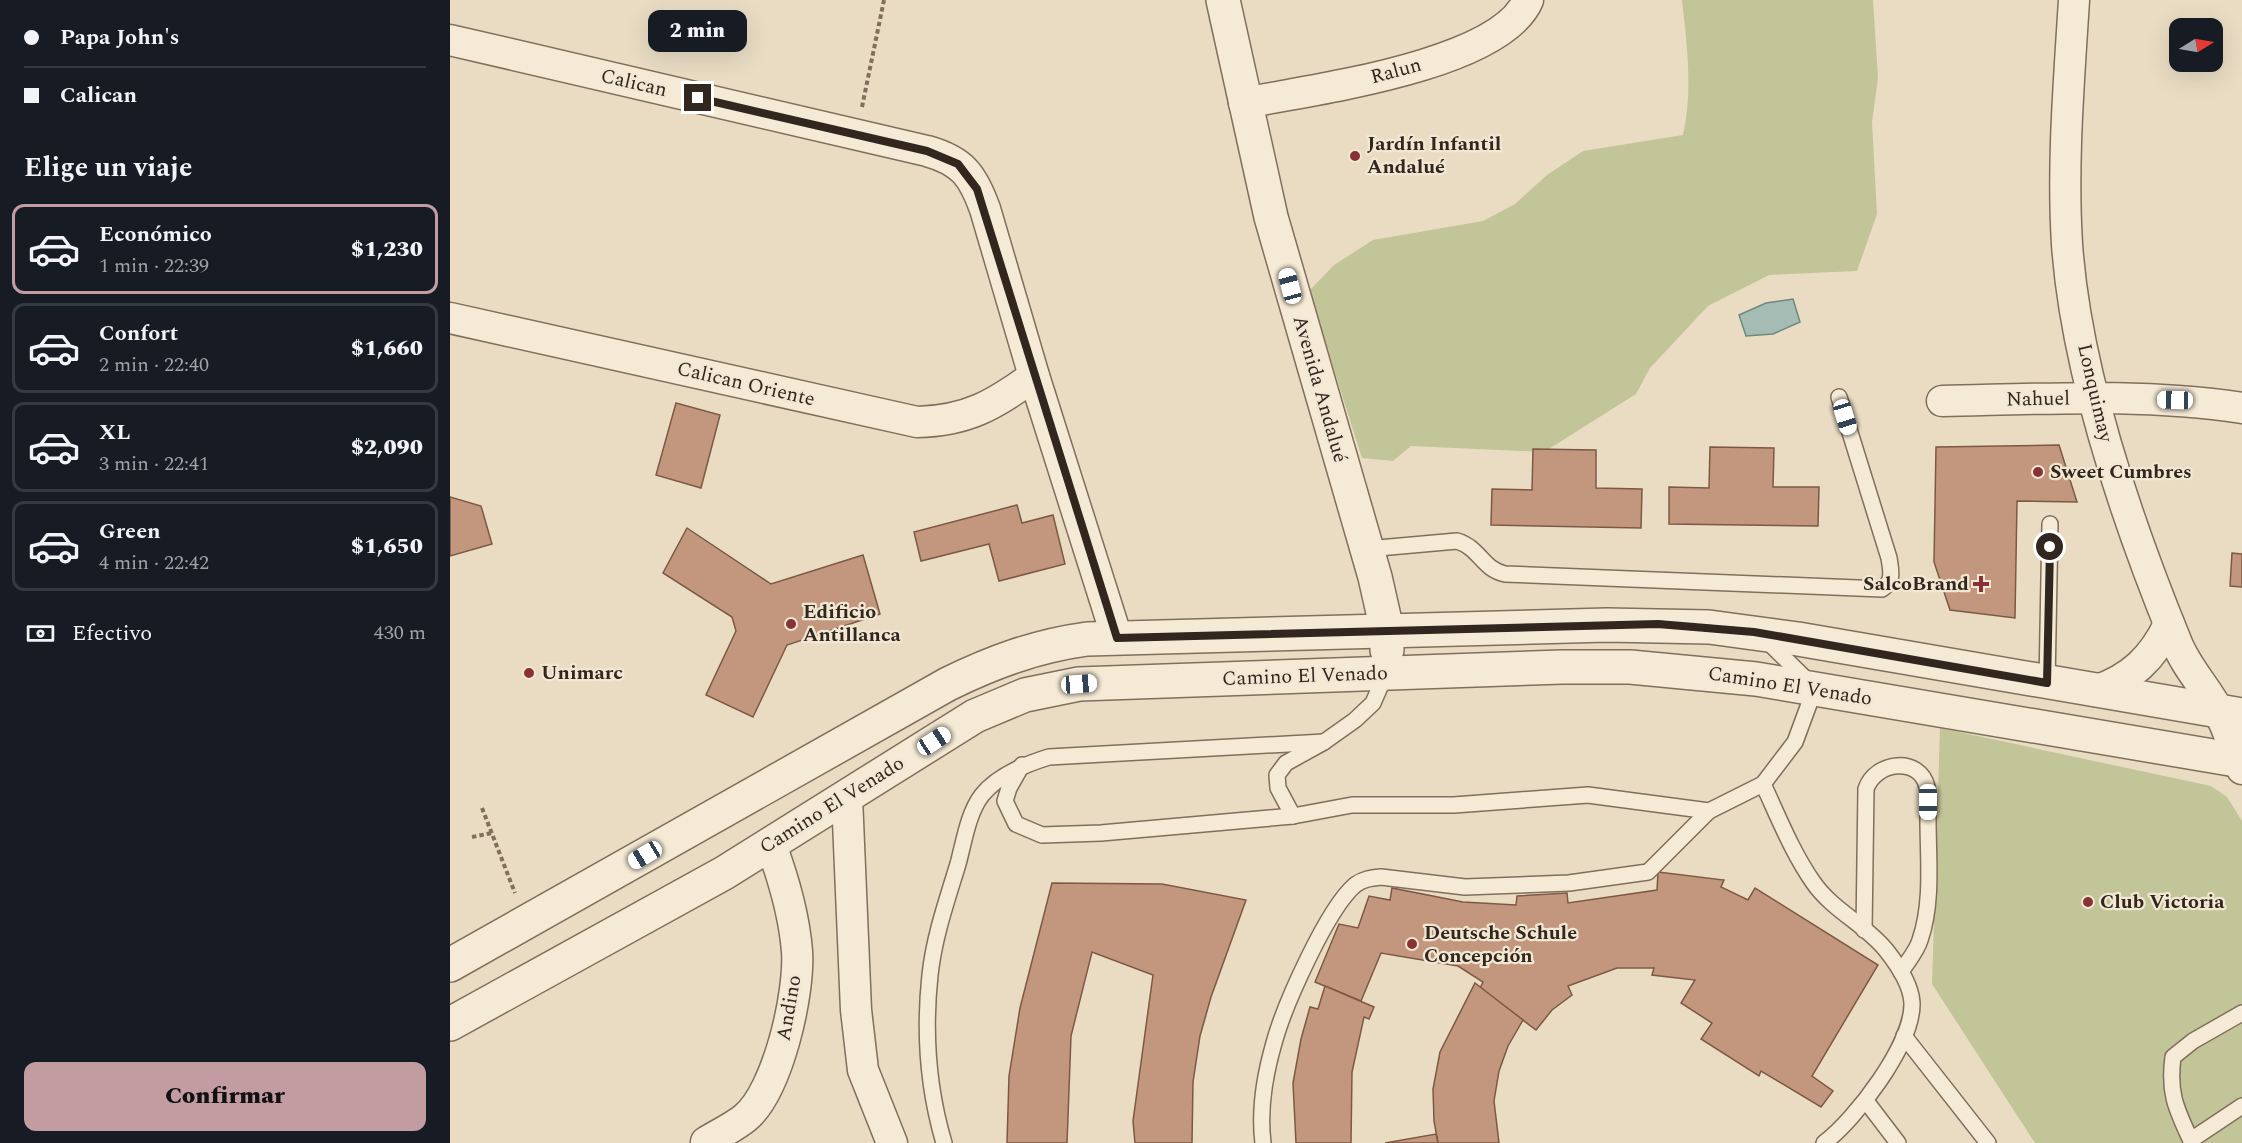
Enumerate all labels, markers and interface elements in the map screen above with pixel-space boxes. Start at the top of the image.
callout: 2 min [648,11,748,53]
text: 2 min [670,16,725,46]
north arrow [2169,18,2223,72]
map controls [2169,18,2223,72]
text: Papa John's [60,21,179,54]
street label: Ralun [1367,50,1425,92]
street label: Calican [598,61,670,105]
text: Calican [60,79,137,112]
route end [684,84,711,111]
place label: Jardín Infantil Andalué [1367,129,1501,182]
text: Elige un viaje [24,147,192,189]
marker: Jardín Infantil Andalué [1348,149,1362,163]
text: Económico [99,218,212,251]
icon: car [27,222,81,276]
text: $1,230 [351,233,423,266]
text: 1 min · 22:39 [99,251,209,281]
car [1277,266,1303,306]
street label: Avenida Andalué [1285,312,1355,466]
text: Confort [99,317,178,350]
icon: car [27,321,81,375]
text: $1,660 [351,332,423,365]
street label: Lonquimay [2069,341,2121,447]
text: 2 min · 22:40 [99,350,209,380]
street label: Calican Oriente [674,354,818,414]
street label: Nahuel [2006,383,2070,415]
car [2157,391,2193,409]
car [1831,397,1859,437]
text: XL [99,416,130,449]
icon: car [27,420,81,474]
text: $2,090 [351,431,423,464]
text: 3 min · 22:41 [99,449,209,479]
place label: Sweet Cumbres [2050,457,2192,487]
marker: Sweet Cumbres [2031,465,2045,479]
text: Green [99,515,161,548]
icon: car [27,519,81,573]
text: $1,650 [351,530,423,563]
route start [2036,533,2063,560]
text: 4 min · 22:42 [99,548,209,578]
place label: SalcoBrand [1863,569,1969,599]
marker: SalcoBrand [1974,577,1988,591]
place label: Edificio Antillanca [803,597,902,650]
icon: cash [24,617,57,650]
text: Efectivo [72,617,152,650]
marker: Edificio Antillanca [784,617,798,631]
text: 430 m [374,618,426,648]
place label: Unimarc [541,658,623,688]
street label: Camino El Venado [1222,658,1388,694]
street label: Camino El Venado [1706,658,1874,714]
marker: Unimarc [522,666,536,680]
car [1060,674,1098,694]
car [914,724,954,758]
street label: Camino El Venado [754,748,910,862]
car [1919,784,1937,820]
car [625,838,665,872]
place label: Club Victoria [2100,887,2225,917]
marker: Club Victoria [2081,895,2095,909]
place label: Deutsche Schule Concepción [1424,918,1577,971]
marker: Deutsche Schule Concepción [1405,937,1419,951]
street label: Andino [768,973,810,1043]
button: Confirmar [24,1062,426,1131]

